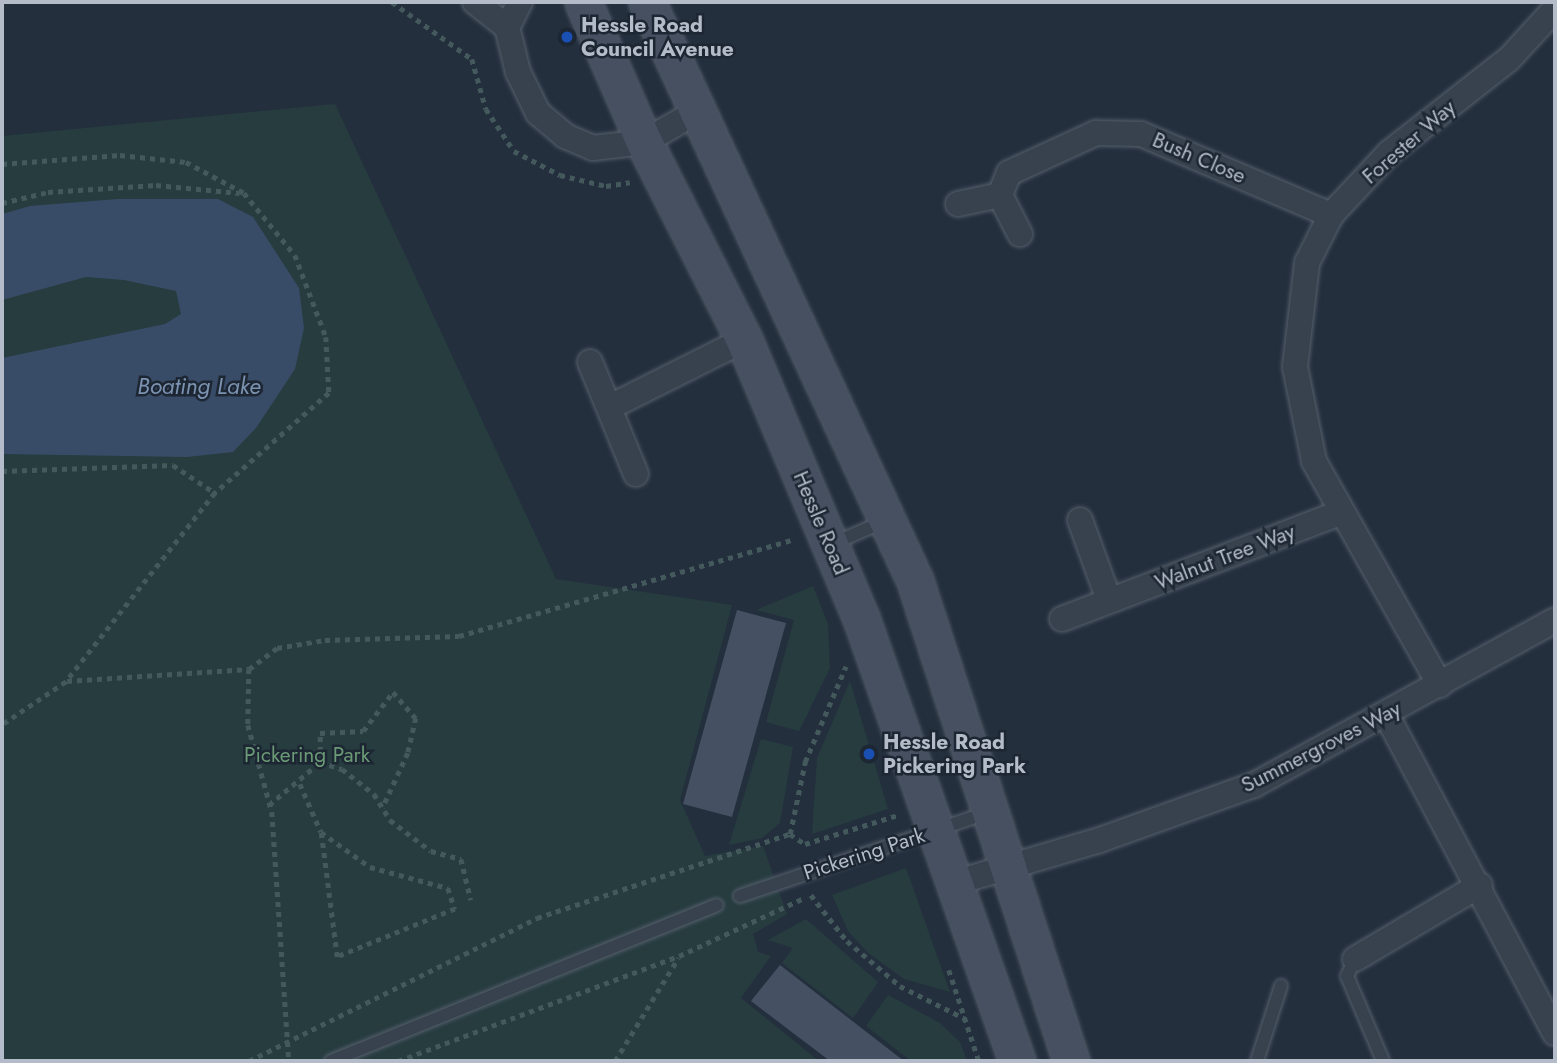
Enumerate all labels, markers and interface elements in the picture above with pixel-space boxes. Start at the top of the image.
place label: Hessle Road Council Avenue [581,12,734,62]
marker: Hessle Road Council Avenue [559,29,575,45]
street label: Forester Way [1357,95,1461,189]
street label: Bush Close [1149,127,1249,189]
water label: Boating Lake [137,372,261,400]
street label: Hessle Road [788,467,854,579]
street label: Walnut Tree Way [1151,519,1299,595]
street label: Summergroves Way [1237,696,1405,798]
place label: Hessle Road Pickering Park [883,729,1026,779]
park label: Pickering Park [244,742,370,768]
marker: Hessle Road Pickering Park [861,746,877,762]
street label: Pickering Park [800,823,928,885]

